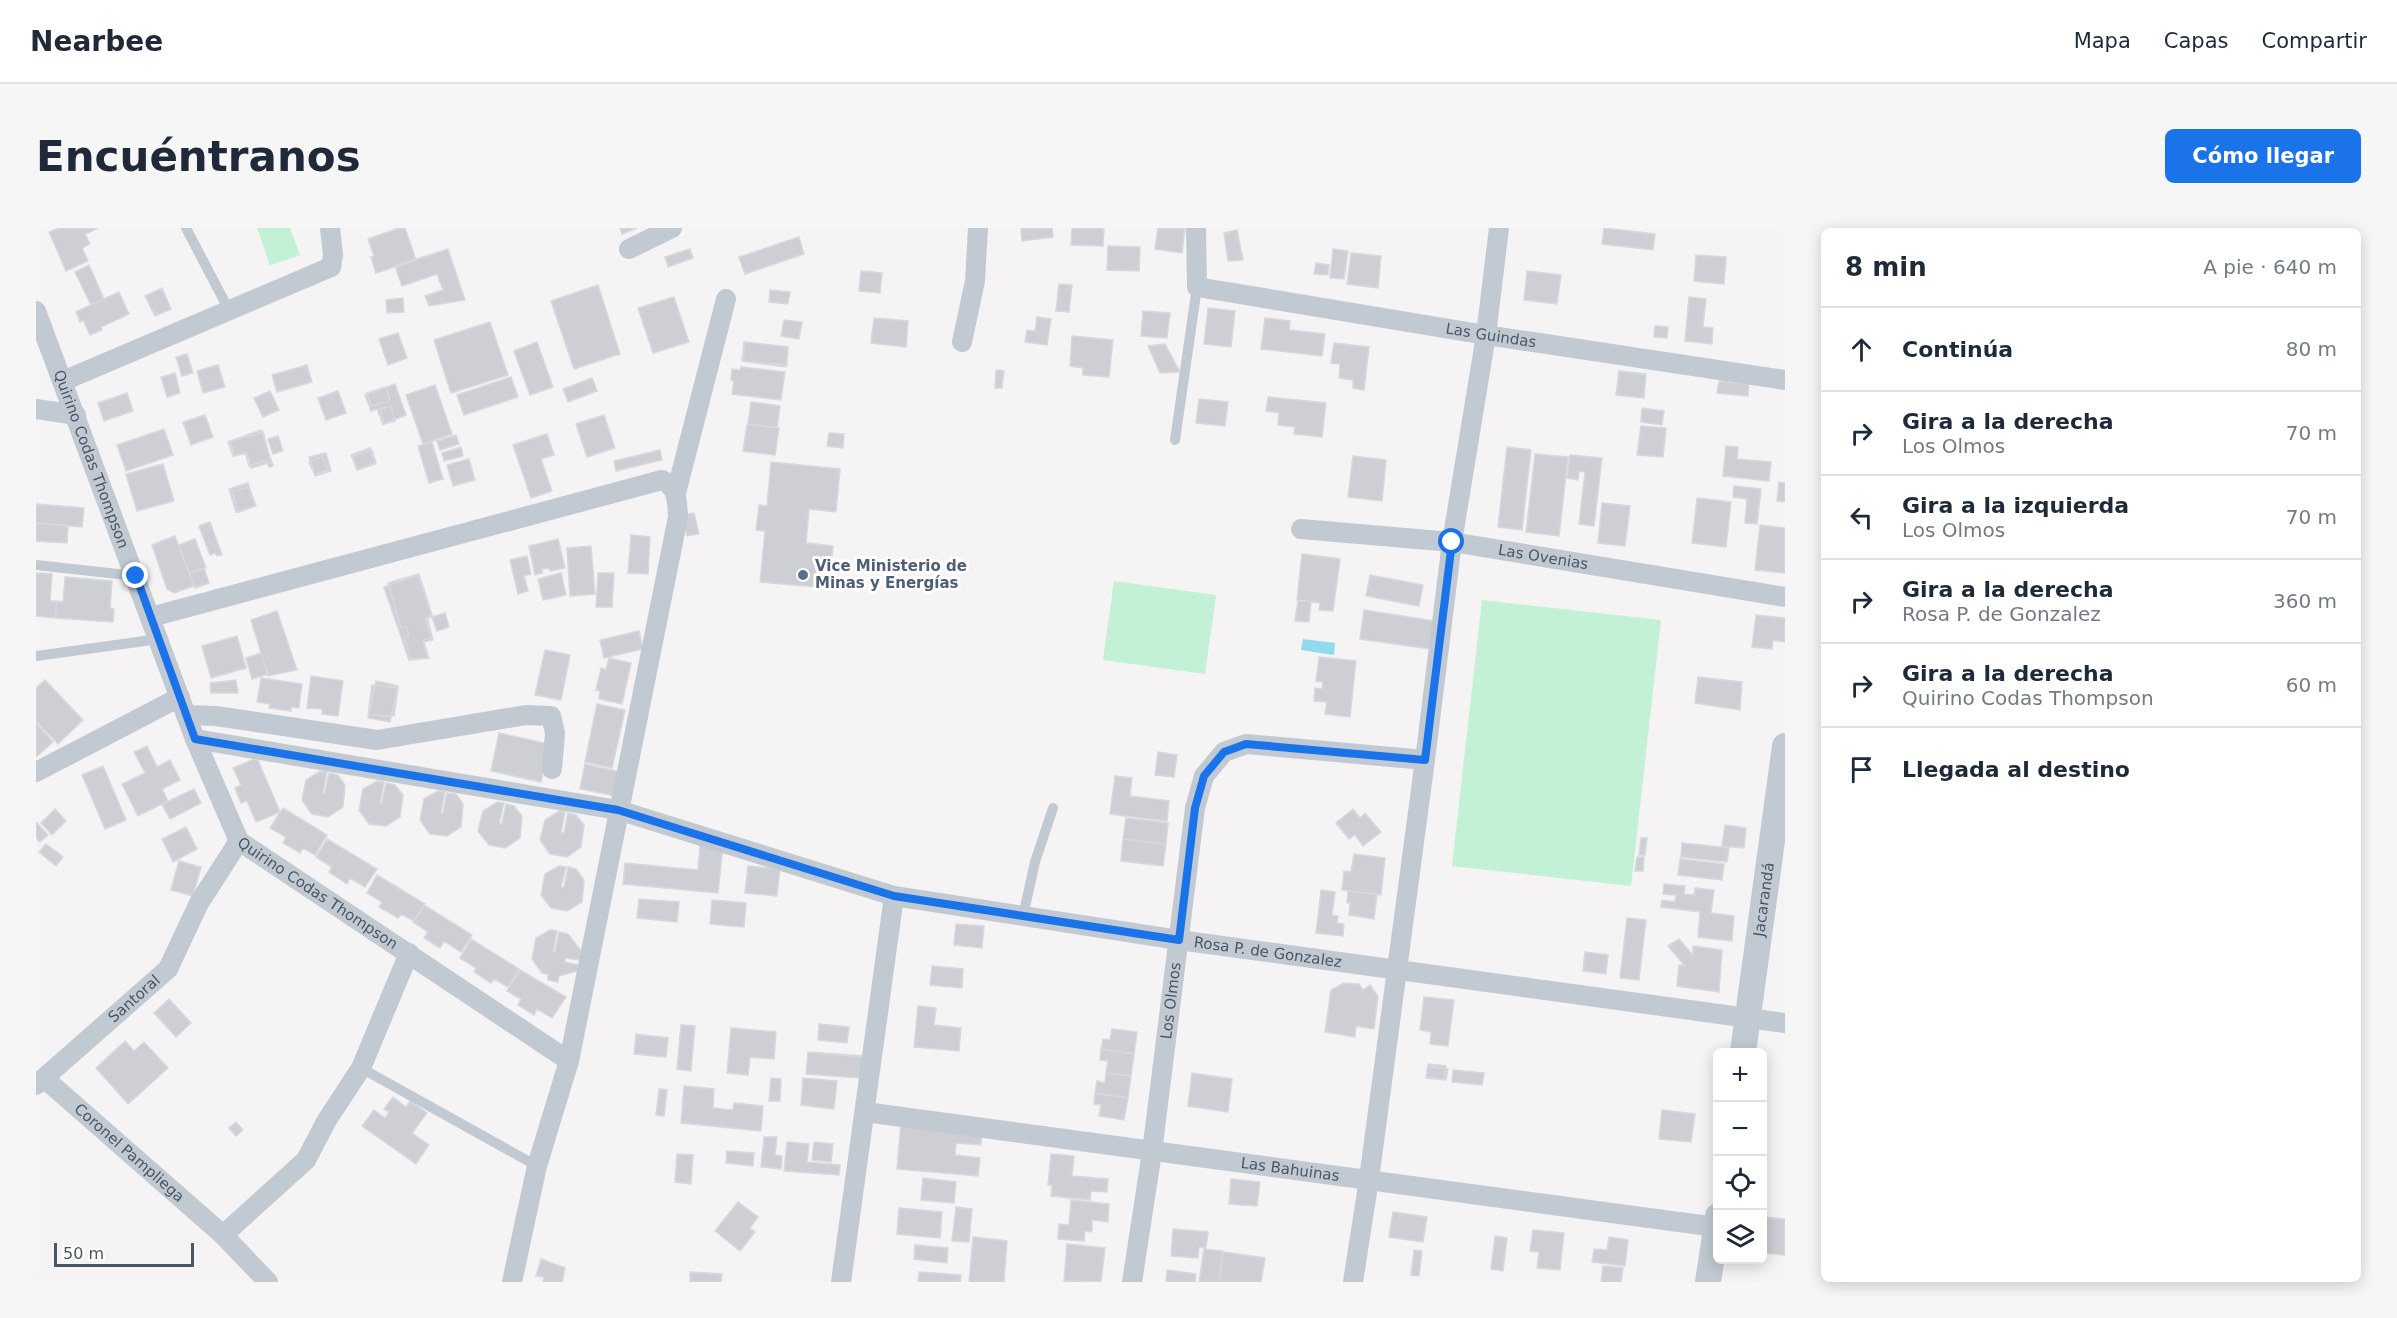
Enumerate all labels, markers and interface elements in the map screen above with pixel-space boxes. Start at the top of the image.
text: Nearbee [30,25,163,58]
text: Mapa [2074,29,2131,53]
text: Capas [2164,29,2228,53]
text: Compartir [2261,29,2367,53]
button: Cómo llegar [2165,129,2361,183]
text: Encuéntranos [36,132,361,181]
text: 8 min [1845,252,1927,282]
text: A pie · 640 m [2203,255,2337,279]
street label: Las Guindas [1444,319,1538,351]
icon: ahead [1845,333,1878,366]
text: Continúa [1902,337,2013,362]
text: 80 m [2286,337,2337,361]
street label: Quirino Codas Thompson [50,367,132,551]
text: Gira a la derecha [1902,409,2114,434]
icon: right [1845,417,1878,450]
text: 70 m [2286,421,2337,445]
text: Los Olmos [1902,434,2005,458]
text: Gira a la izquierda [1902,493,2129,518]
icon: left [1845,501,1878,534]
text: 70 m [2286,505,2337,529]
text: Los Olmos [1902,518,2005,542]
route start [1438,528,1464,554]
street label: Las Ovenias [1497,541,1590,573]
place label: Vice Ministerio de Minas y Energías [815,557,967,592]
route end [122,562,148,588]
marker: Vice Ministerio de Minas y Energías [796,568,810,582]
text: Gira a la derecha [1902,577,2114,602]
icon: right [1845,585,1878,618]
text: 360 m [2273,589,2337,613]
text: Rosa P. de Gonzalez [1902,602,2101,626]
text: Gira a la derecha [1902,661,2114,686]
icon: right [1845,669,1878,702]
text: 60 m [2286,673,2337,697]
text: Quirino Codas Thompson [1902,686,2154,710]
icon: arrive [1845,753,1878,786]
text: Llegada al destino [1902,757,2130,782]
street label: Quirino Codas Thompson [234,833,401,953]
street label: Jacarandá [1750,861,1778,939]
street label: Rosa P. de Gonzalez [1193,933,1343,971]
street label: Los Olmos [1157,961,1185,1040]
street label: Santoral [105,971,164,1026]
map controls [1713,1048,1767,1264]
button: + [1713,1048,1767,1102]
street label: Coronel Pampliega [71,1100,188,1206]
button: − [1713,1102,1767,1156]
street label: Las Bahuinas [1240,1154,1341,1185]
button: locate [1713,1156,1767,1210]
button: layers [1713,1210,1767,1264]
scale bar [54,1240,194,1268]
text: 50 m [63,1244,104,1263]

